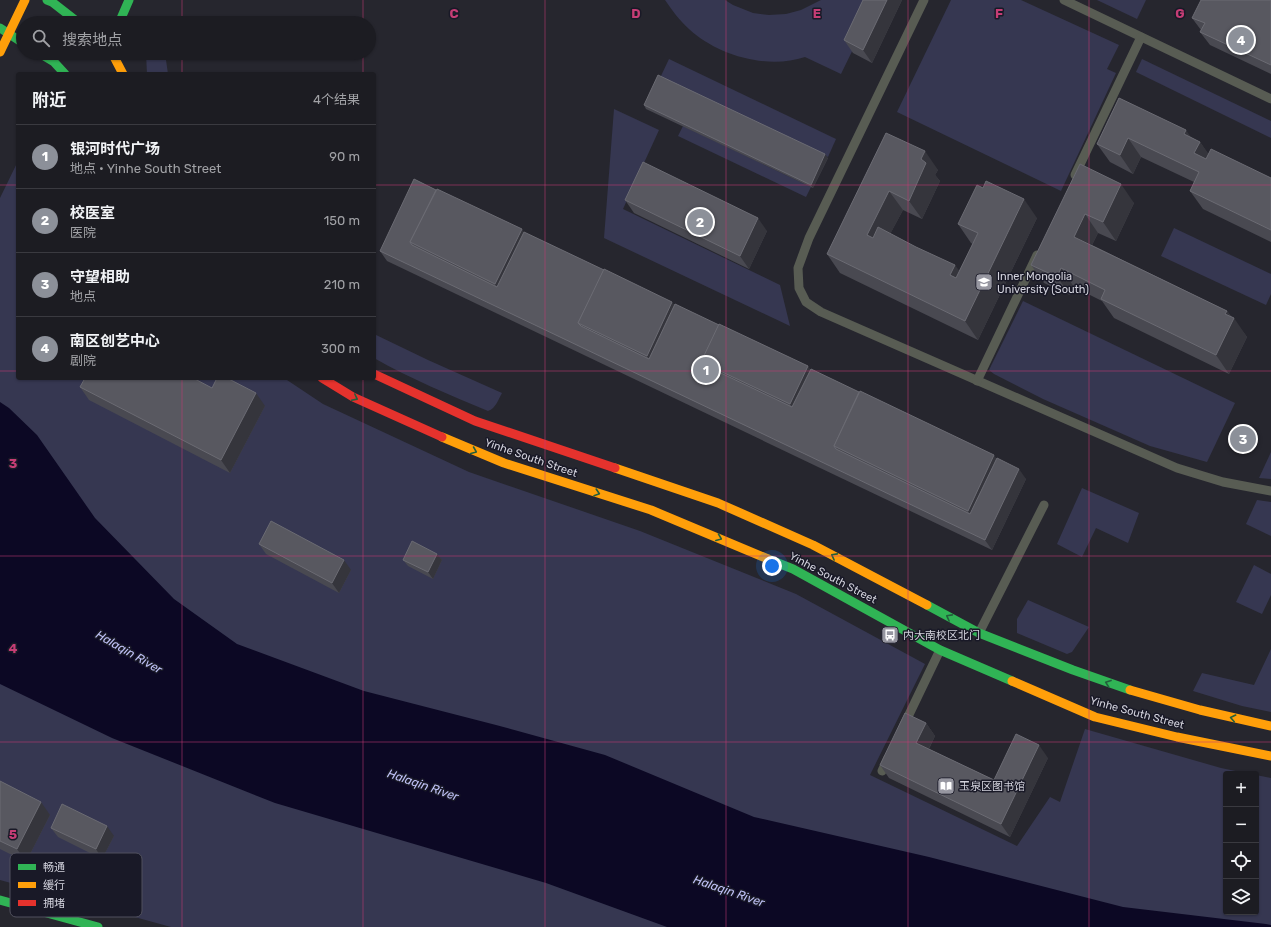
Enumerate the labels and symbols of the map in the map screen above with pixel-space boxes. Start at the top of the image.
text: C [449,6,459,21]
text: D [631,6,641,21]
text: E [813,6,821,21]
text: F [995,6,1003,21]
text: G [1175,6,1185,21]
pin: 4 [1228,25,1254,55]
pin: 2 [687,207,713,237]
place label: Inner Mongolia University (South) [997,270,1089,296]
school or university icon: Inner Mongolia University (South) [974,272,994,292]
pin: 1 [693,355,719,385]
one-way arrow [351,393,359,401]
pin: 3 [1230,424,1256,454]
street label: Yinhe South Street [483,436,580,480]
one-way arrow [470,446,478,454]
text: 3 [9,456,18,471]
one-way arrow [593,488,600,497]
one-way arrow [715,534,722,542]
street label: Yinhe South Street [787,549,880,607]
one-way arrow [831,553,838,561]
your location [762,556,782,576]
one-way arrow [946,614,953,622]
bus stop icon: 内大南校区北门 [880,625,900,645]
water label: Halaqin River [93,627,165,677]
place label: 内大南校区北门 [903,629,980,642]
text: 4 [9,641,18,656]
one-way arrow [1104,679,1111,687]
street label: Yinhe South Street [1088,694,1186,732]
one-way arrow [1230,714,1236,723]
water label: Halaqin River [386,766,461,804]
library icon: 玉泉区图书馆 [936,776,956,796]
place label: 玉泉区图书馆 [959,780,1025,793]
text: 5 [9,827,17,842]
legend [10,853,142,917]
text: 畅通 [43,861,65,874]
water label: Halaqin River [692,872,767,910]
text: 缓行 [43,879,65,892]
text: 拥堵 [43,897,65,910]

